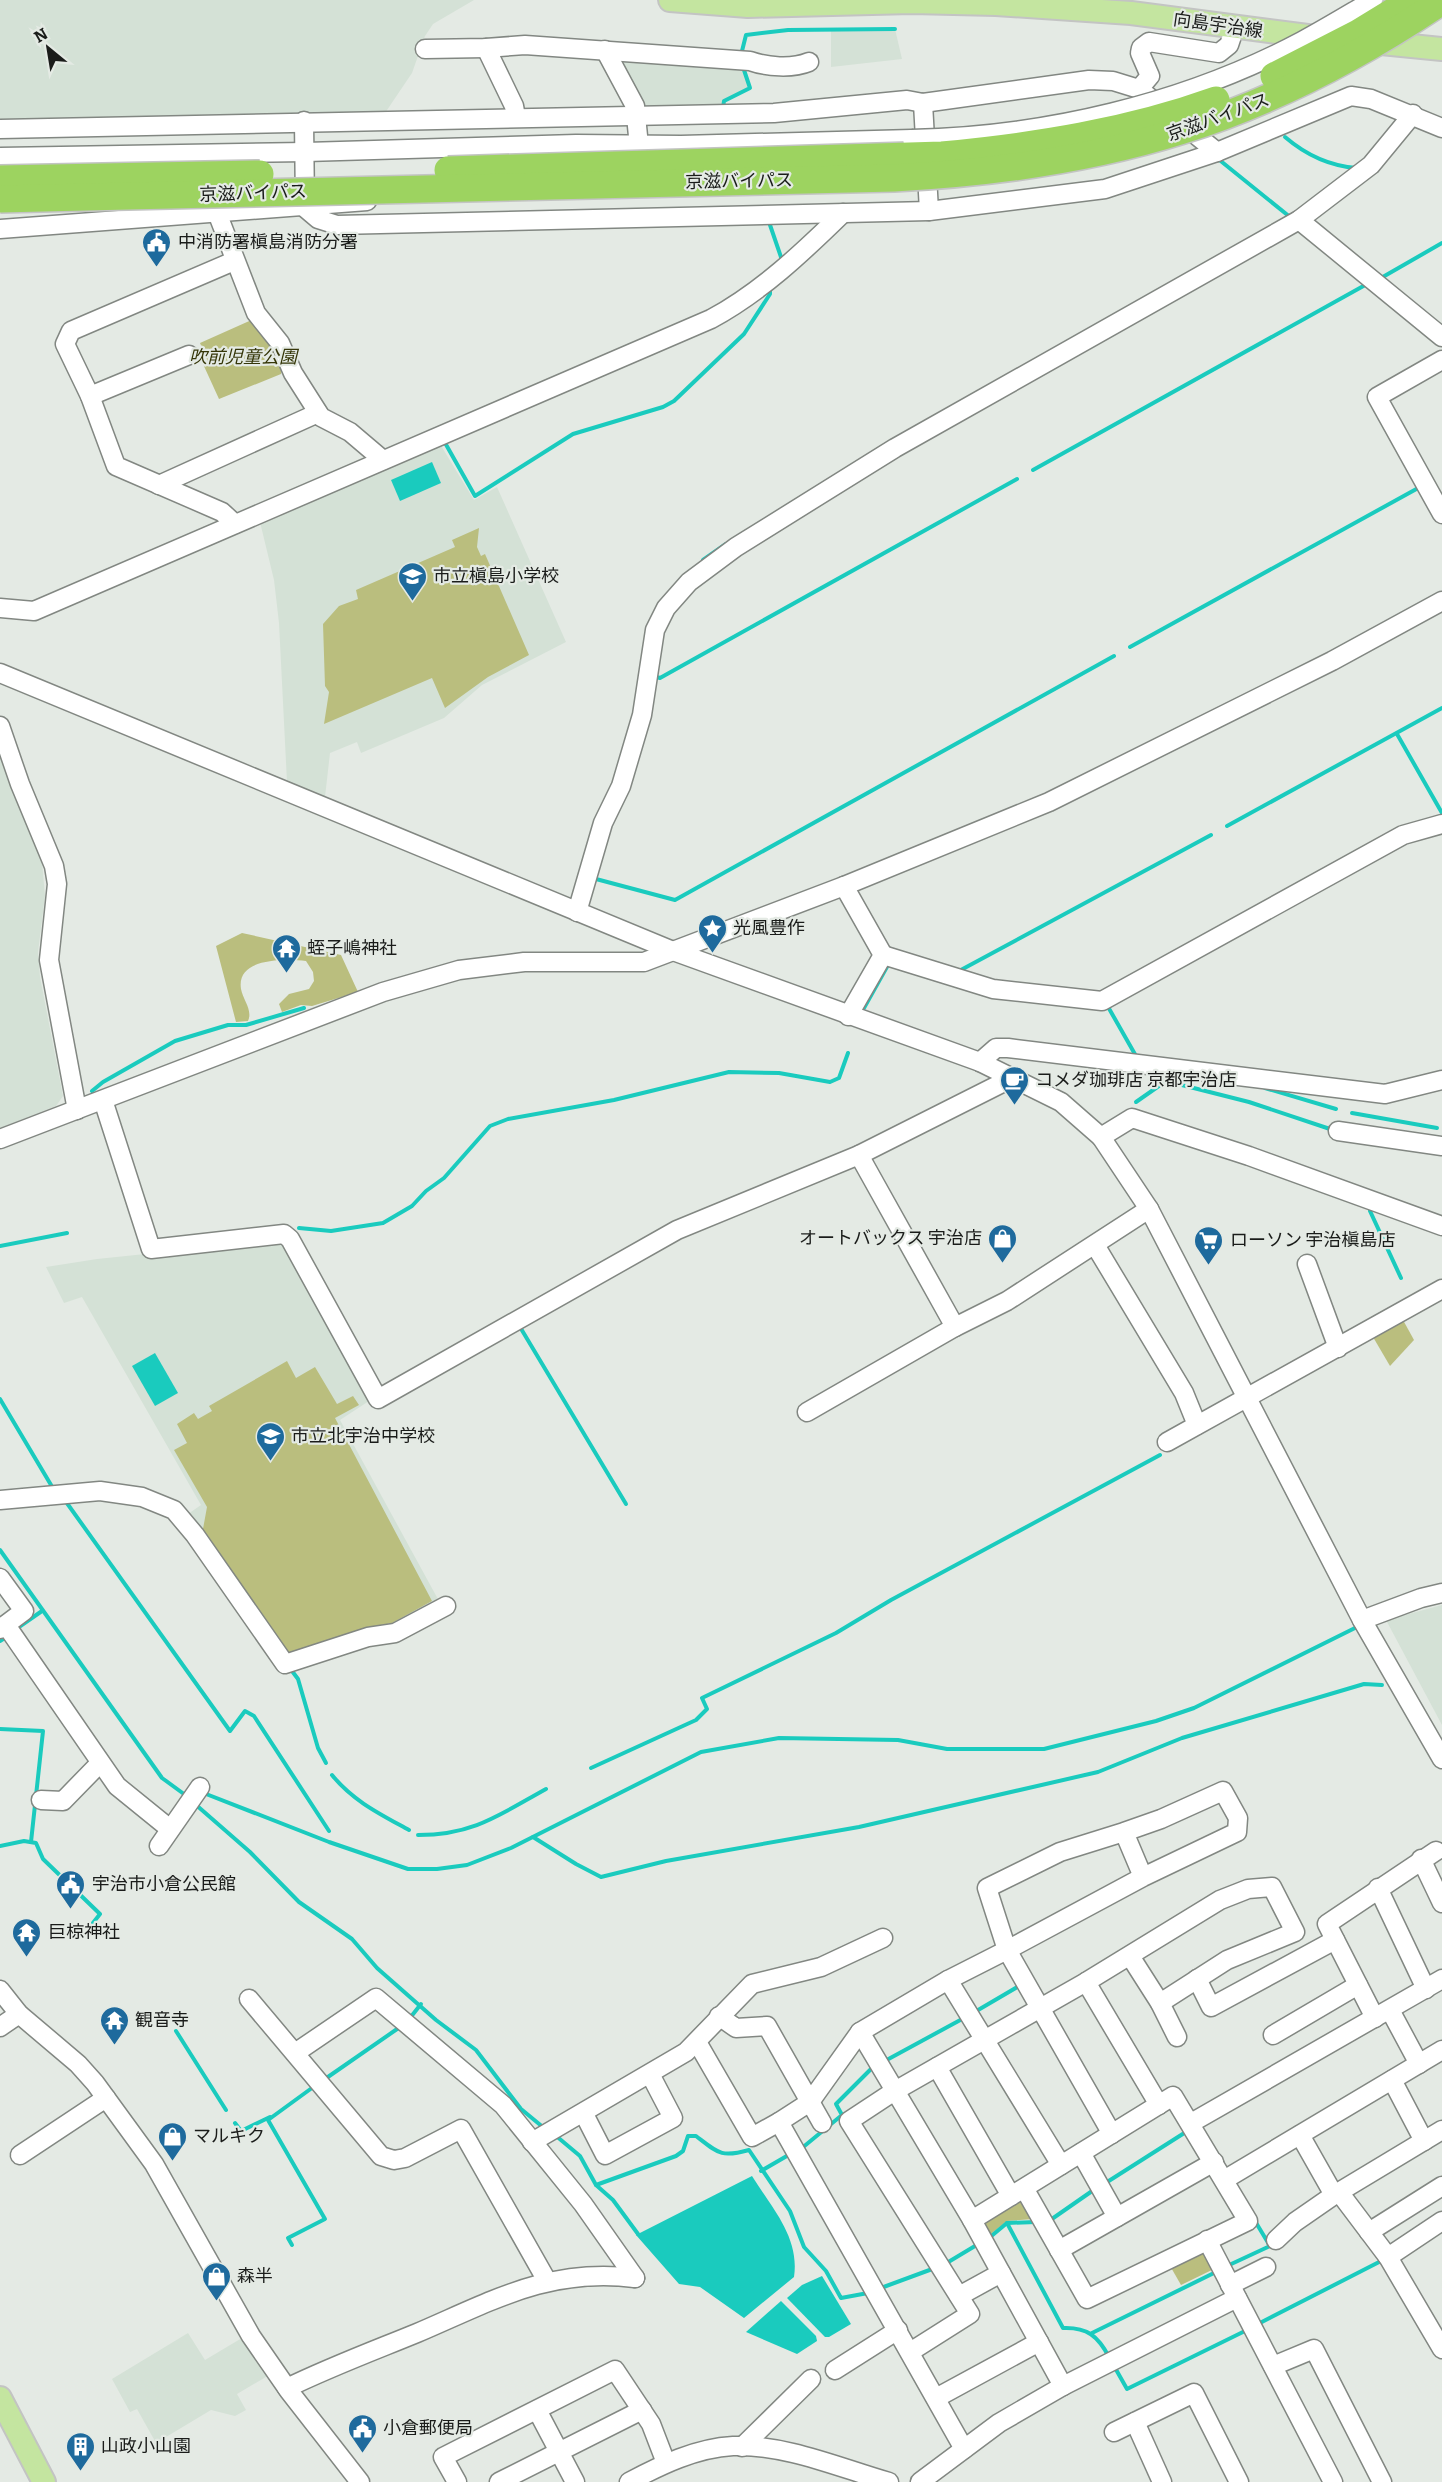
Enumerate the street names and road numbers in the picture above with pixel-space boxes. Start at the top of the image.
street label: 向島宇治線 [1172,8,1264,42]
street label: 京滋バイパス [1164,88,1272,146]
street label: 京滋バイパス [685,169,793,193]
street label: 京滋バイパス [199,180,307,206]

